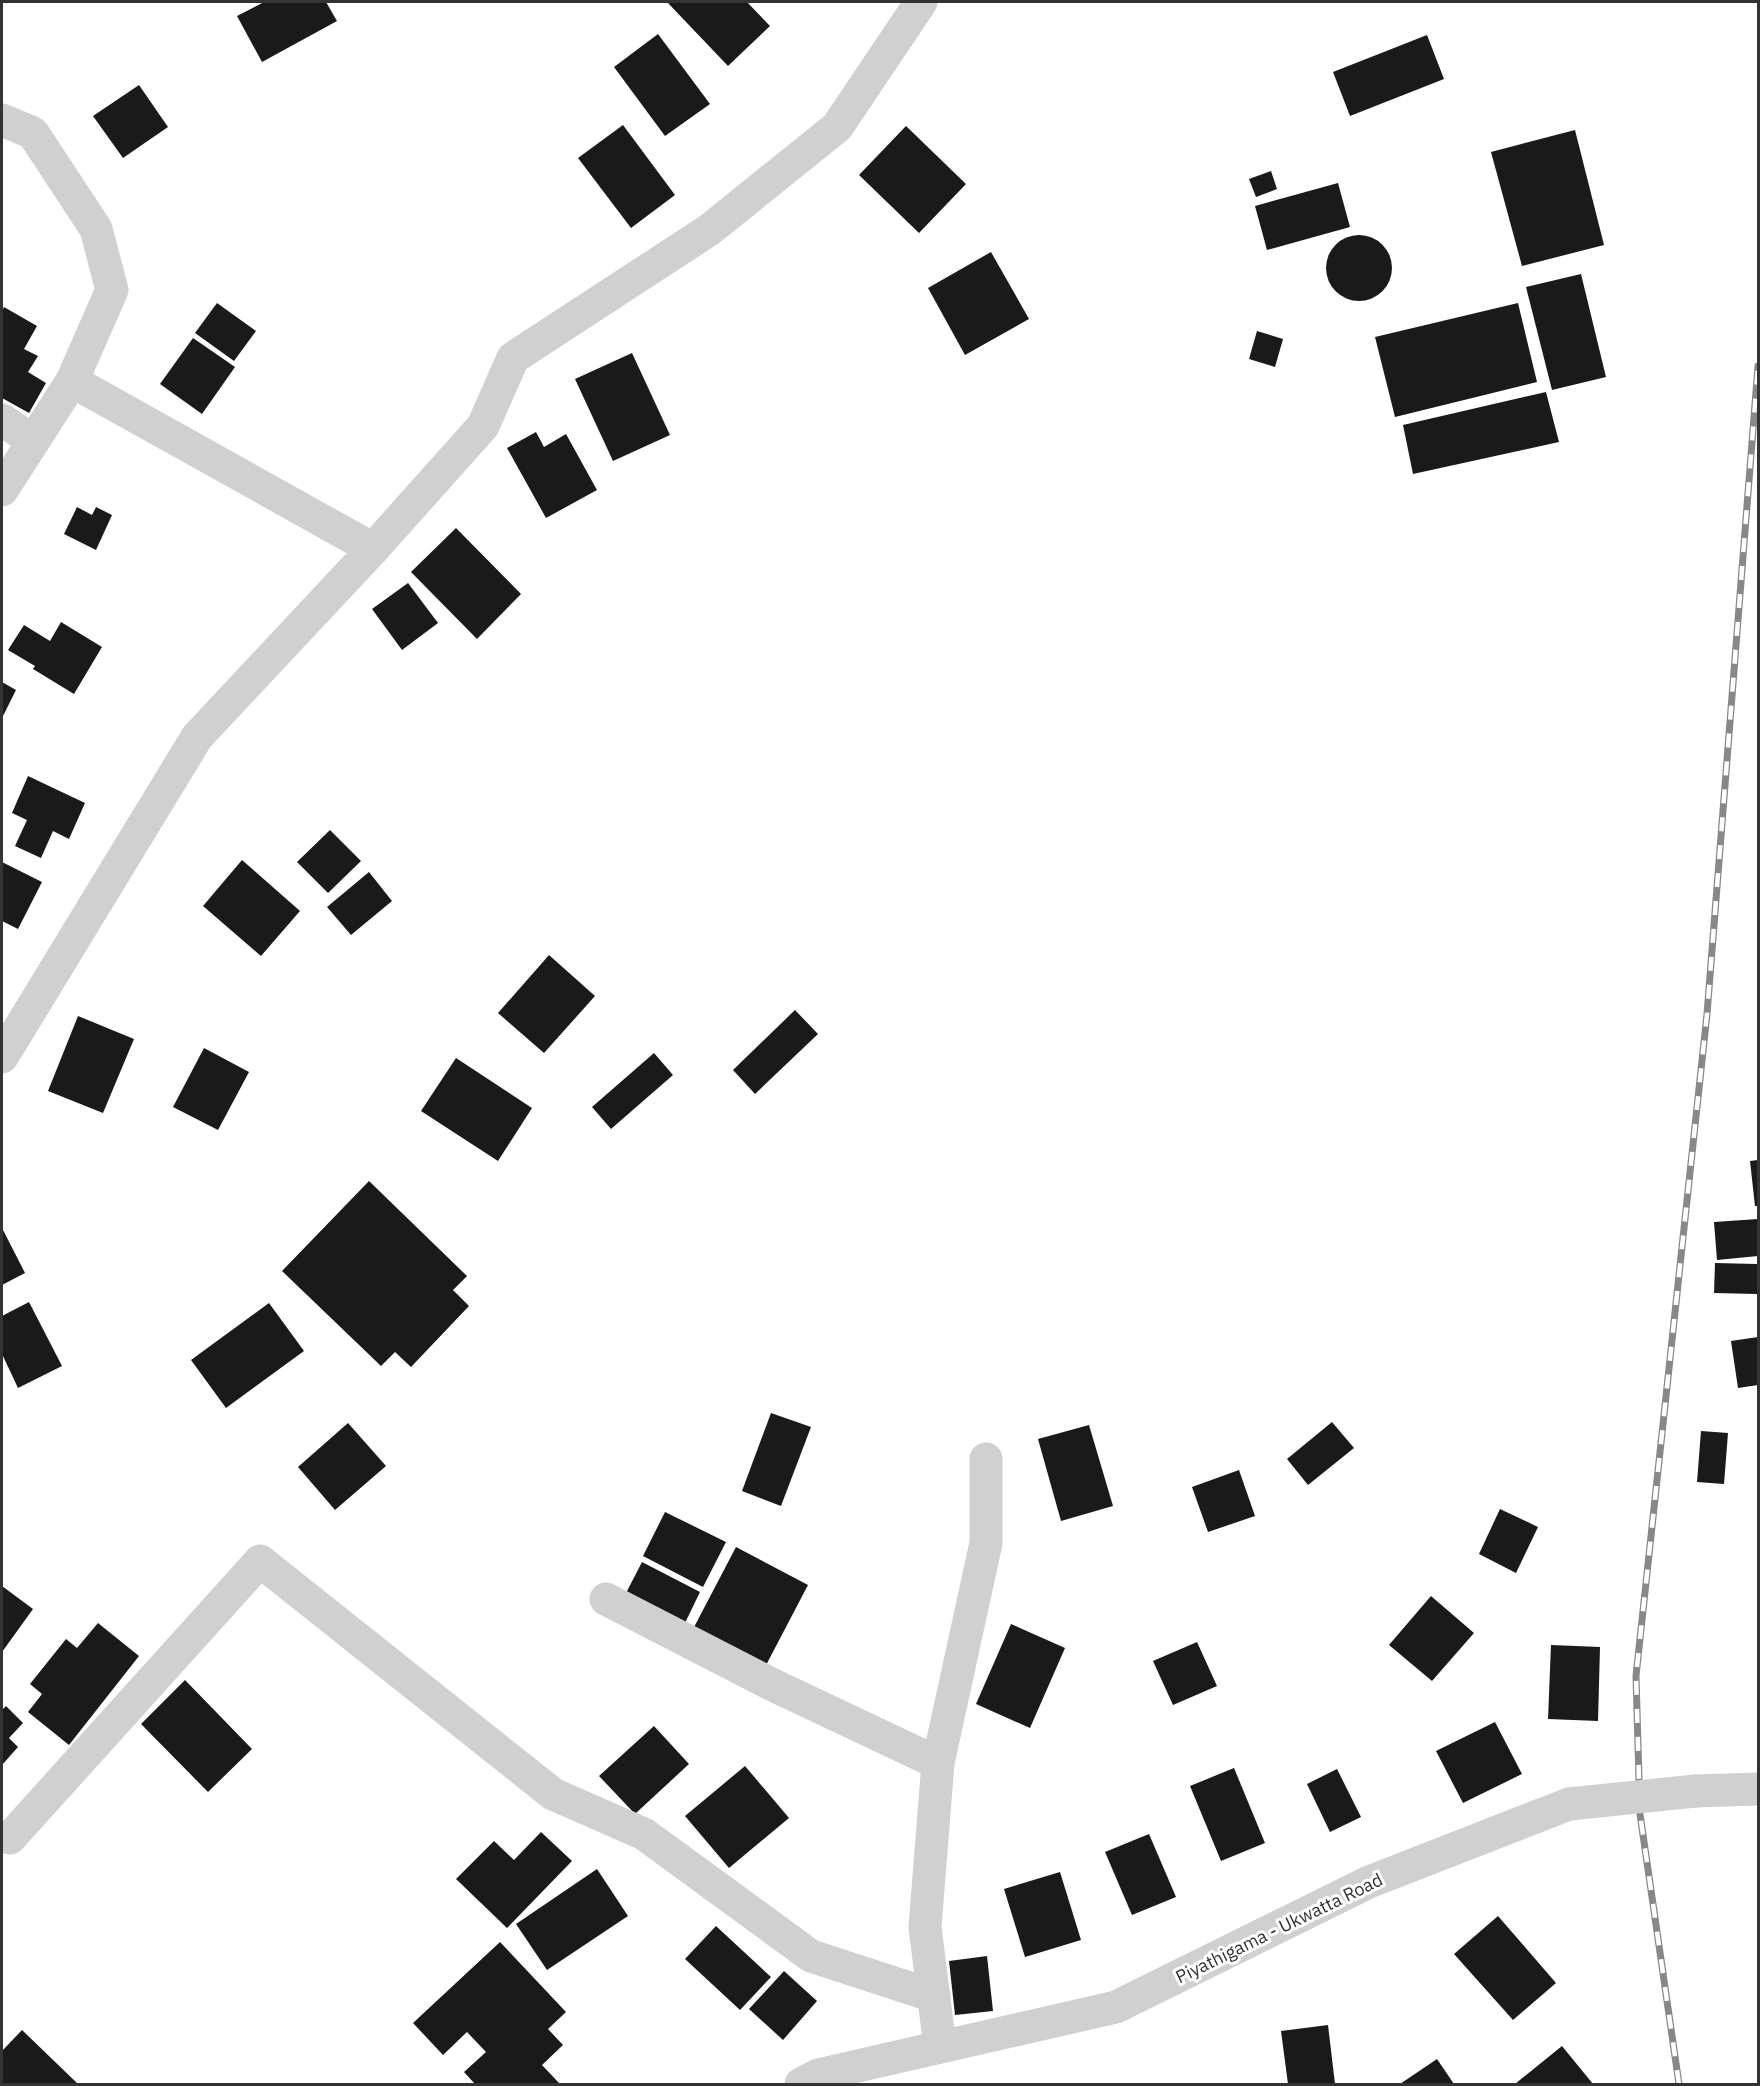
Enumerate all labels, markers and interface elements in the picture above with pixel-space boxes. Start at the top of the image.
street label: Piyathigama - Ukwatta Road [1172,1868,1386,1988]

